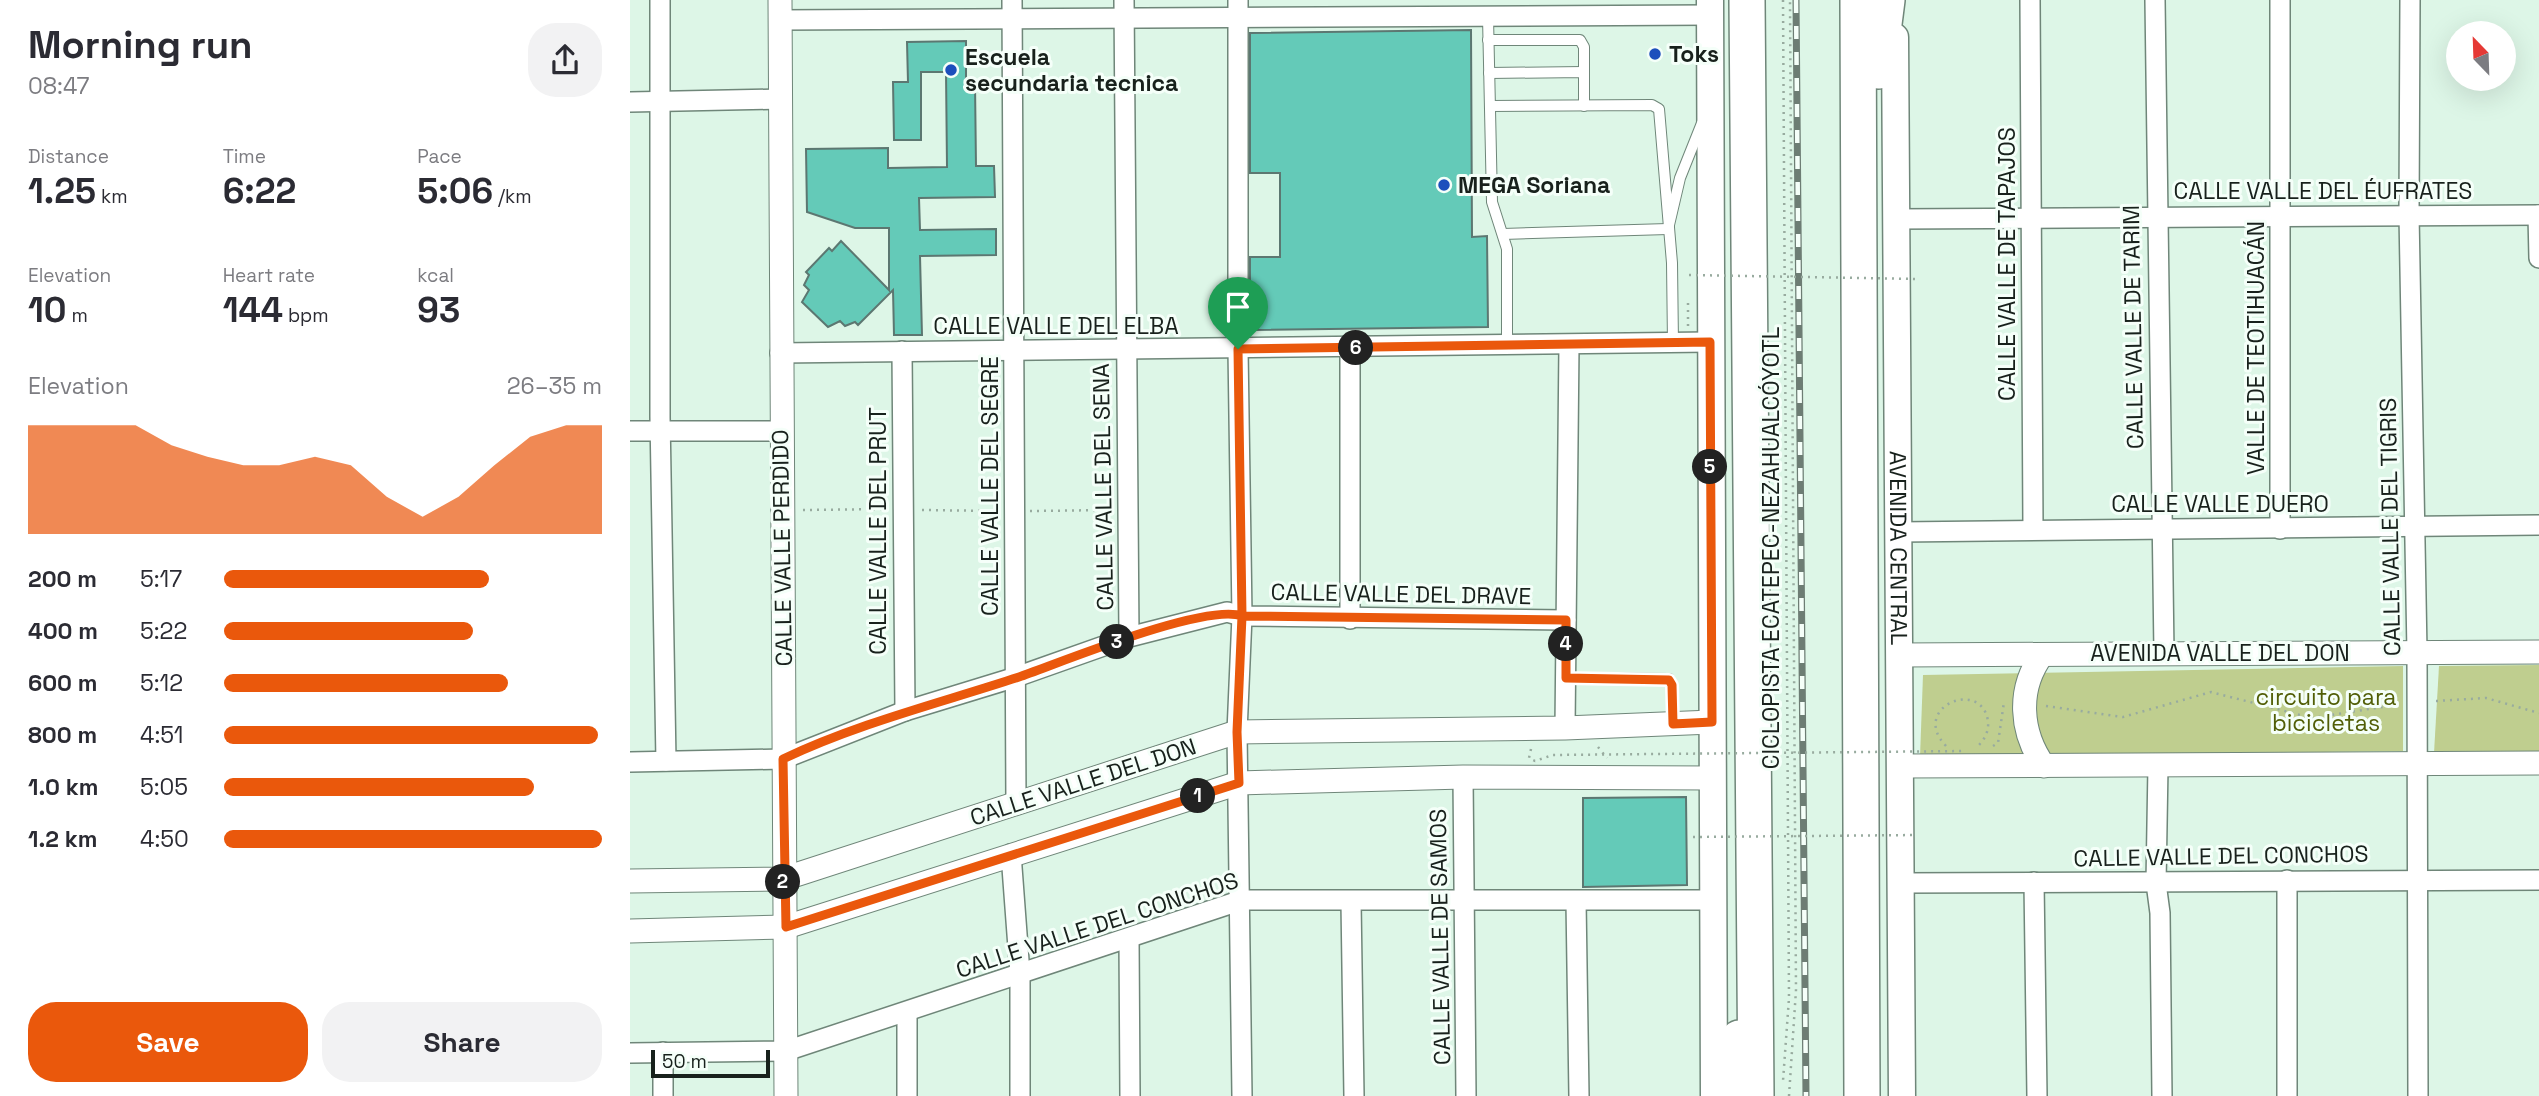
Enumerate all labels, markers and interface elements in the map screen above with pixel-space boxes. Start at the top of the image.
text: Morning run [28,21,253,69]
north arrow [2446,21,2516,91]
map controls [2446,21,2516,91]
button: share [528,23,602,97]
place label: Toks [1669,39,1719,69]
place label: Escuela secundaria tecnica [965,42,1178,98]
marker: Toks [1647,46,1663,62]
marker: Escuela secundaria tecnica [943,62,959,78]
text: 08:47 [28,71,90,101]
street label: CALLE VALLE DE TAPAJOS [1992,127,2022,401]
text: Distance [28,144,109,169]
text: Time [223,144,266,169]
text: Pace [417,144,462,169]
text: 1.25 [28,169,96,213]
text: 6:22 [223,169,296,213]
text: 5:06 [417,169,493,213]
place label: MEGA Soriana [1458,170,1610,200]
street label: CALLE VALLE DEL ÉUFRATES [2174,176,2472,206]
marker: MEGA Soriana [1436,177,1452,193]
text: km [96,184,128,209]
text: /km [493,184,532,209]
street label: CALLE VALLE DE TARIM [2116,205,2150,449]
street label: VALLE DE TEOTIHUACÁN [2241,221,2271,475]
text: Elevation [28,263,111,288]
text: Heart rate [223,263,315,288]
text: kcal [417,263,454,288]
pin [1208,277,1268,349]
text: 10 [28,288,67,332]
text: 144 [223,288,283,332]
text: 93 [417,288,460,332]
icon: arrive [1219,288,1257,326]
text: m [67,303,88,328]
text: bpm [283,303,329,328]
street label: CALLE VALLE DEL ELBA [933,311,1179,341]
street label: CICLOPISTA ECATEPEC-NEZAHUALCÓYOTL [1756,327,1786,769]
pin: 6 [1338,330,1374,366]
text: 6 [1350,335,1361,360]
street label: CALLE VALLE DEL SEGRE [975,356,1005,616]
street label: CALLE VALLE DEL SENA [1086,363,1120,611]
text: Elevation [28,371,129,401]
text: 26–35 m [507,371,602,401]
street label: CALLE VALLE DEL TIGRIS [2373,398,2407,656]
street label: CALLE VALLE DEL PRUT [863,407,893,655]
street label: CALLE VALLE PERDIDO [765,429,799,667]
pin: 5 [1692,449,1728,484]
street label: AVENIDA CENTRAL [1883,451,1914,645]
text: 5 [1704,454,1715,479]
street label: CALLE VALLE DUERO [2111,489,2329,519]
text: 200 m [28,564,97,594]
text: 5:17 [140,564,182,594]
street label: CALLE VALLE DEL DRAVE [1270,577,1532,611]
text: 400 m [28,616,98,646]
text: 5:22 [140,616,187,646]
pin: 3 [1100,624,1134,660]
pin: 4 [1548,626,1584,662]
text: 3 [1111,629,1122,654]
text: 4 [1559,631,1572,656]
street label: AVENIDA VALLE DEL DON [2090,638,2350,668]
text: 600 m [28,668,98,698]
text: 5:12 [140,668,183,698]
park label: circuito para bicicletas [2256,682,2396,738]
text: 800 m [28,720,97,750]
text: 4:51 [140,720,183,750]
street label: CALLE VALLE DEL DON [966,731,1200,833]
text: 1.0 km [28,772,98,802]
text: 5:05 [140,772,188,802]
pin: 1 [1180,778,1216,814]
text: 1 [1193,783,1202,808]
street label: CALLE VALLE DE SAMOS [1423,809,1457,1065]
text: 1.2 km [28,824,97,854]
text: 4:50 [140,824,189,854]
street label: CALLE VALLE DEL CONCHOS [2073,838,2369,874]
pin: 2 [766,864,800,900]
street label: CALLE VALLE DEL CONCHOS [952,865,1242,985]
text: 2 [777,869,788,894]
button: Save [28,1002,308,1082]
button: Share [322,1002,602,1082]
scale bar [651,1047,770,1079]
text: 50 m [662,1049,707,1074]

